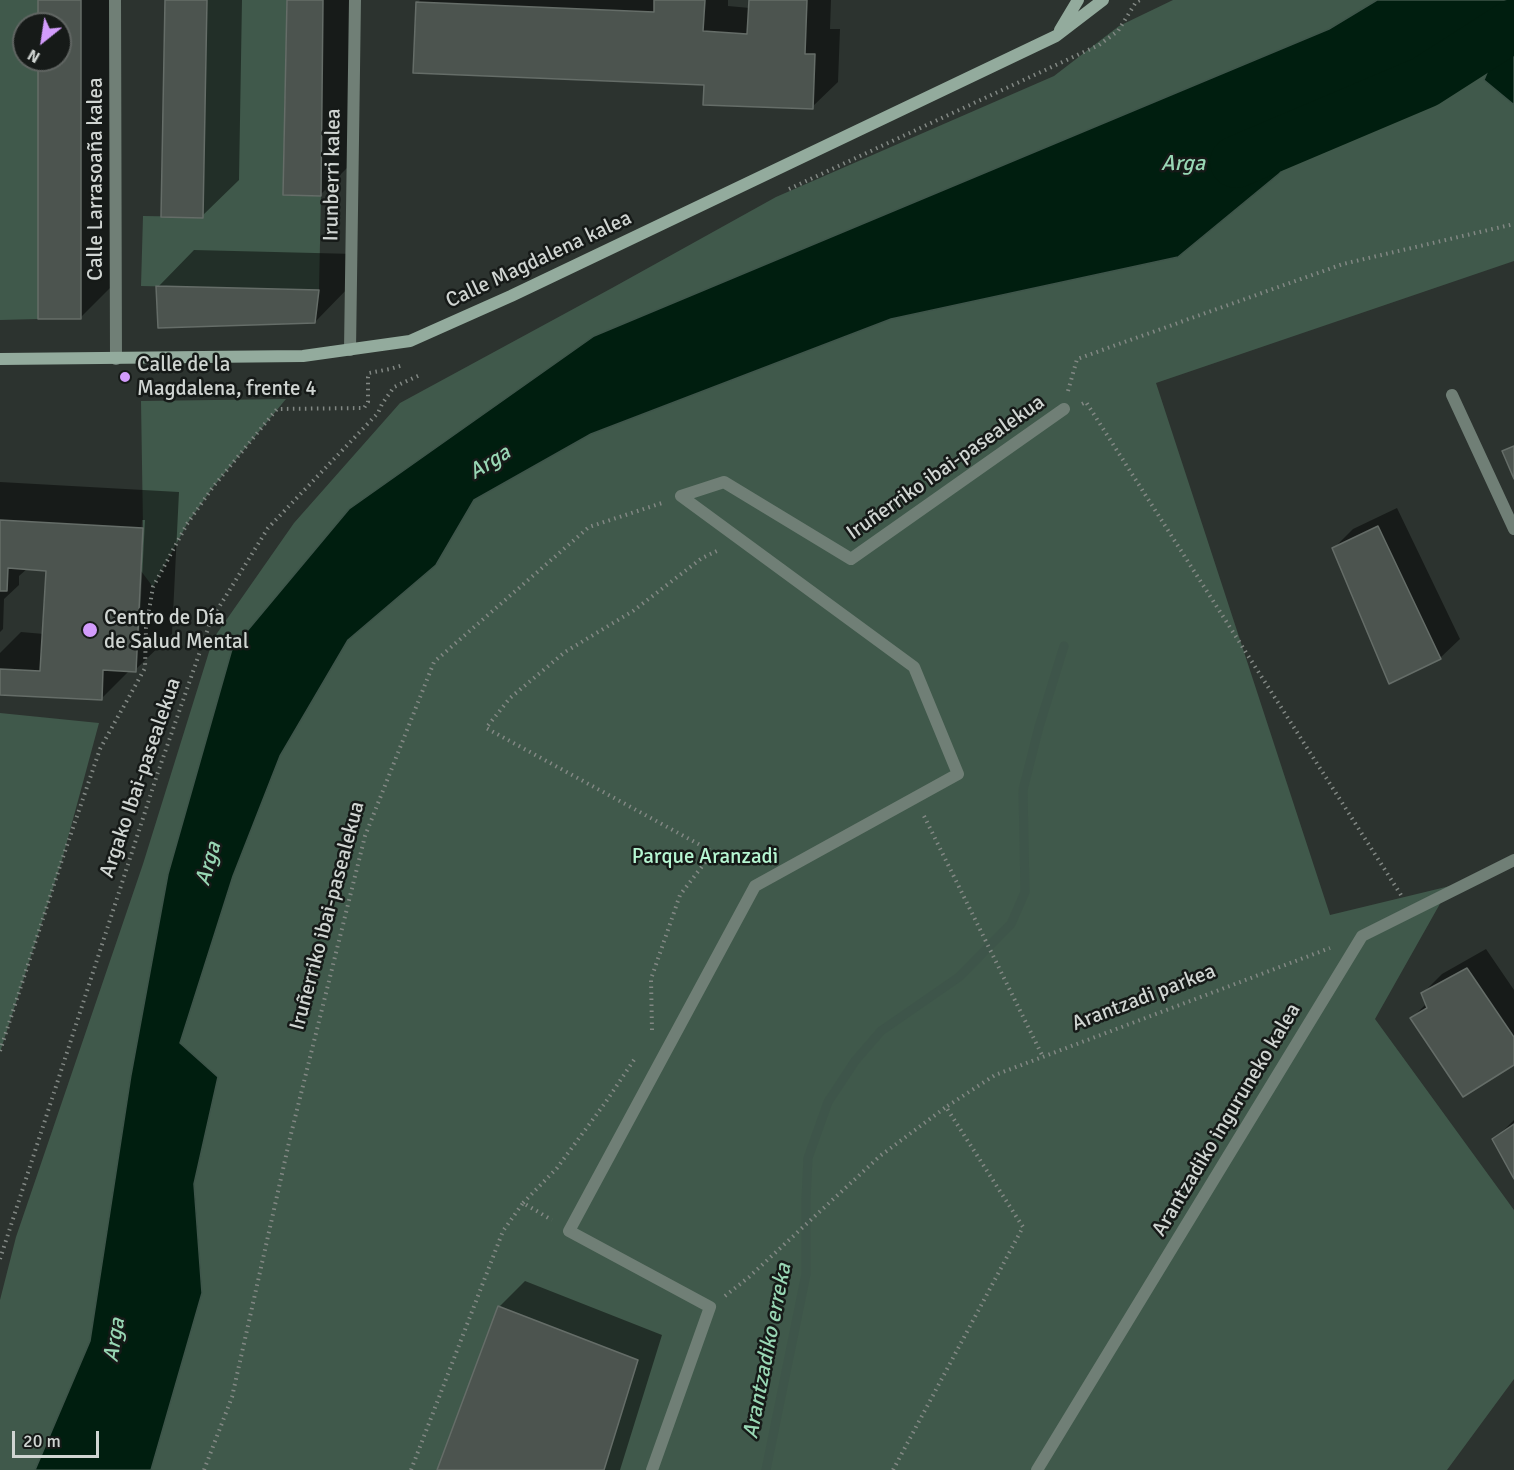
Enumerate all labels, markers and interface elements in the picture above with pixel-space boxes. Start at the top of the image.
north arrow [12,12,72,72]
text: N [24,44,44,67]
street label: Calle Larrasoaña kalea [83,77,109,281]
street label: Irunberri kalea [319,108,347,242]
water label: Arga [1161,151,1205,177]
street label: Calle Magdalena kalea [442,206,636,314]
place label: Calle de la Magdalena, frente 4 [137,352,317,402]
marker: Calle de la Magdalena, frente 4 [118,370,132,384]
street label: Iruñerriko ibai-pasealekua [842,390,1050,546]
water label: Arga [464,440,516,486]
place label: Centro de Día de Salud Mental [104,605,249,655]
marker: Centro de Día de Salud Mental [81,621,99,639]
street label: Argako Ibai-pasealekua [95,675,187,881]
street label: Iruñerriko ibai-pasealekua [285,799,371,1033]
water label: Arga [190,839,228,889]
park label: Parque Aranzadi [632,844,778,870]
street label: Arantzadi parkea [1068,959,1220,1037]
street label: Arantzadiko inguruneko kalea [1147,999,1307,1241]
water label: Arantzadiko erreka [738,1261,798,1441]
water label: Arga [99,1316,131,1364]
scale bar [15,1419,102,1457]
text: 20 m [23,1430,61,1452]

